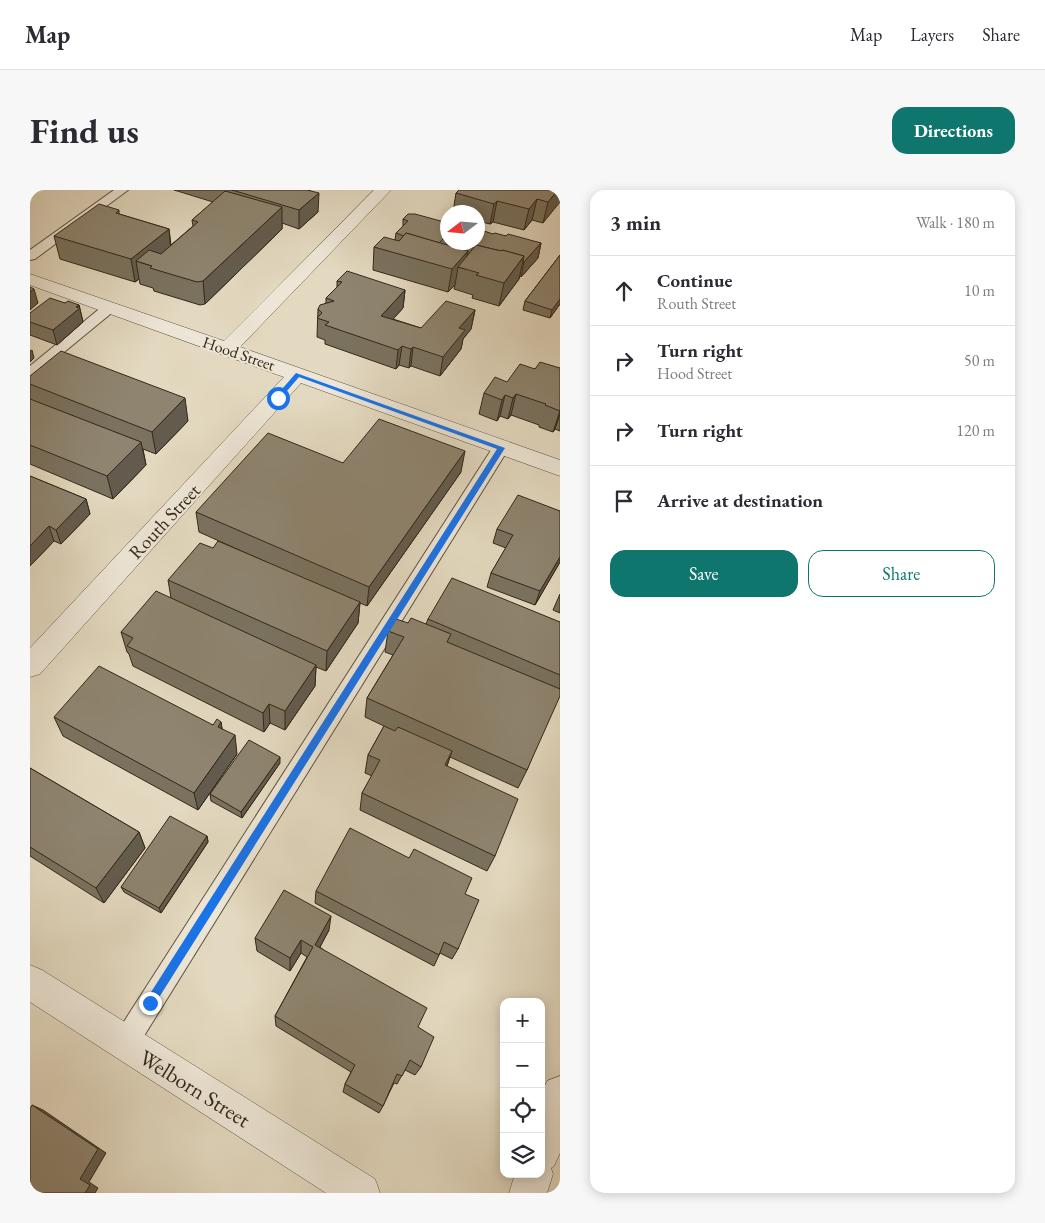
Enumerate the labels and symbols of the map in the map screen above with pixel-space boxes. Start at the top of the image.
north arrow [440,205,485,250]
street label: Hood Street [200,331,278,376]
route start [267,387,290,410]
street label: Routh Street [123,478,206,564]
route end [139,992,162,1015]
street label: Welborn Street [134,1043,256,1134]

